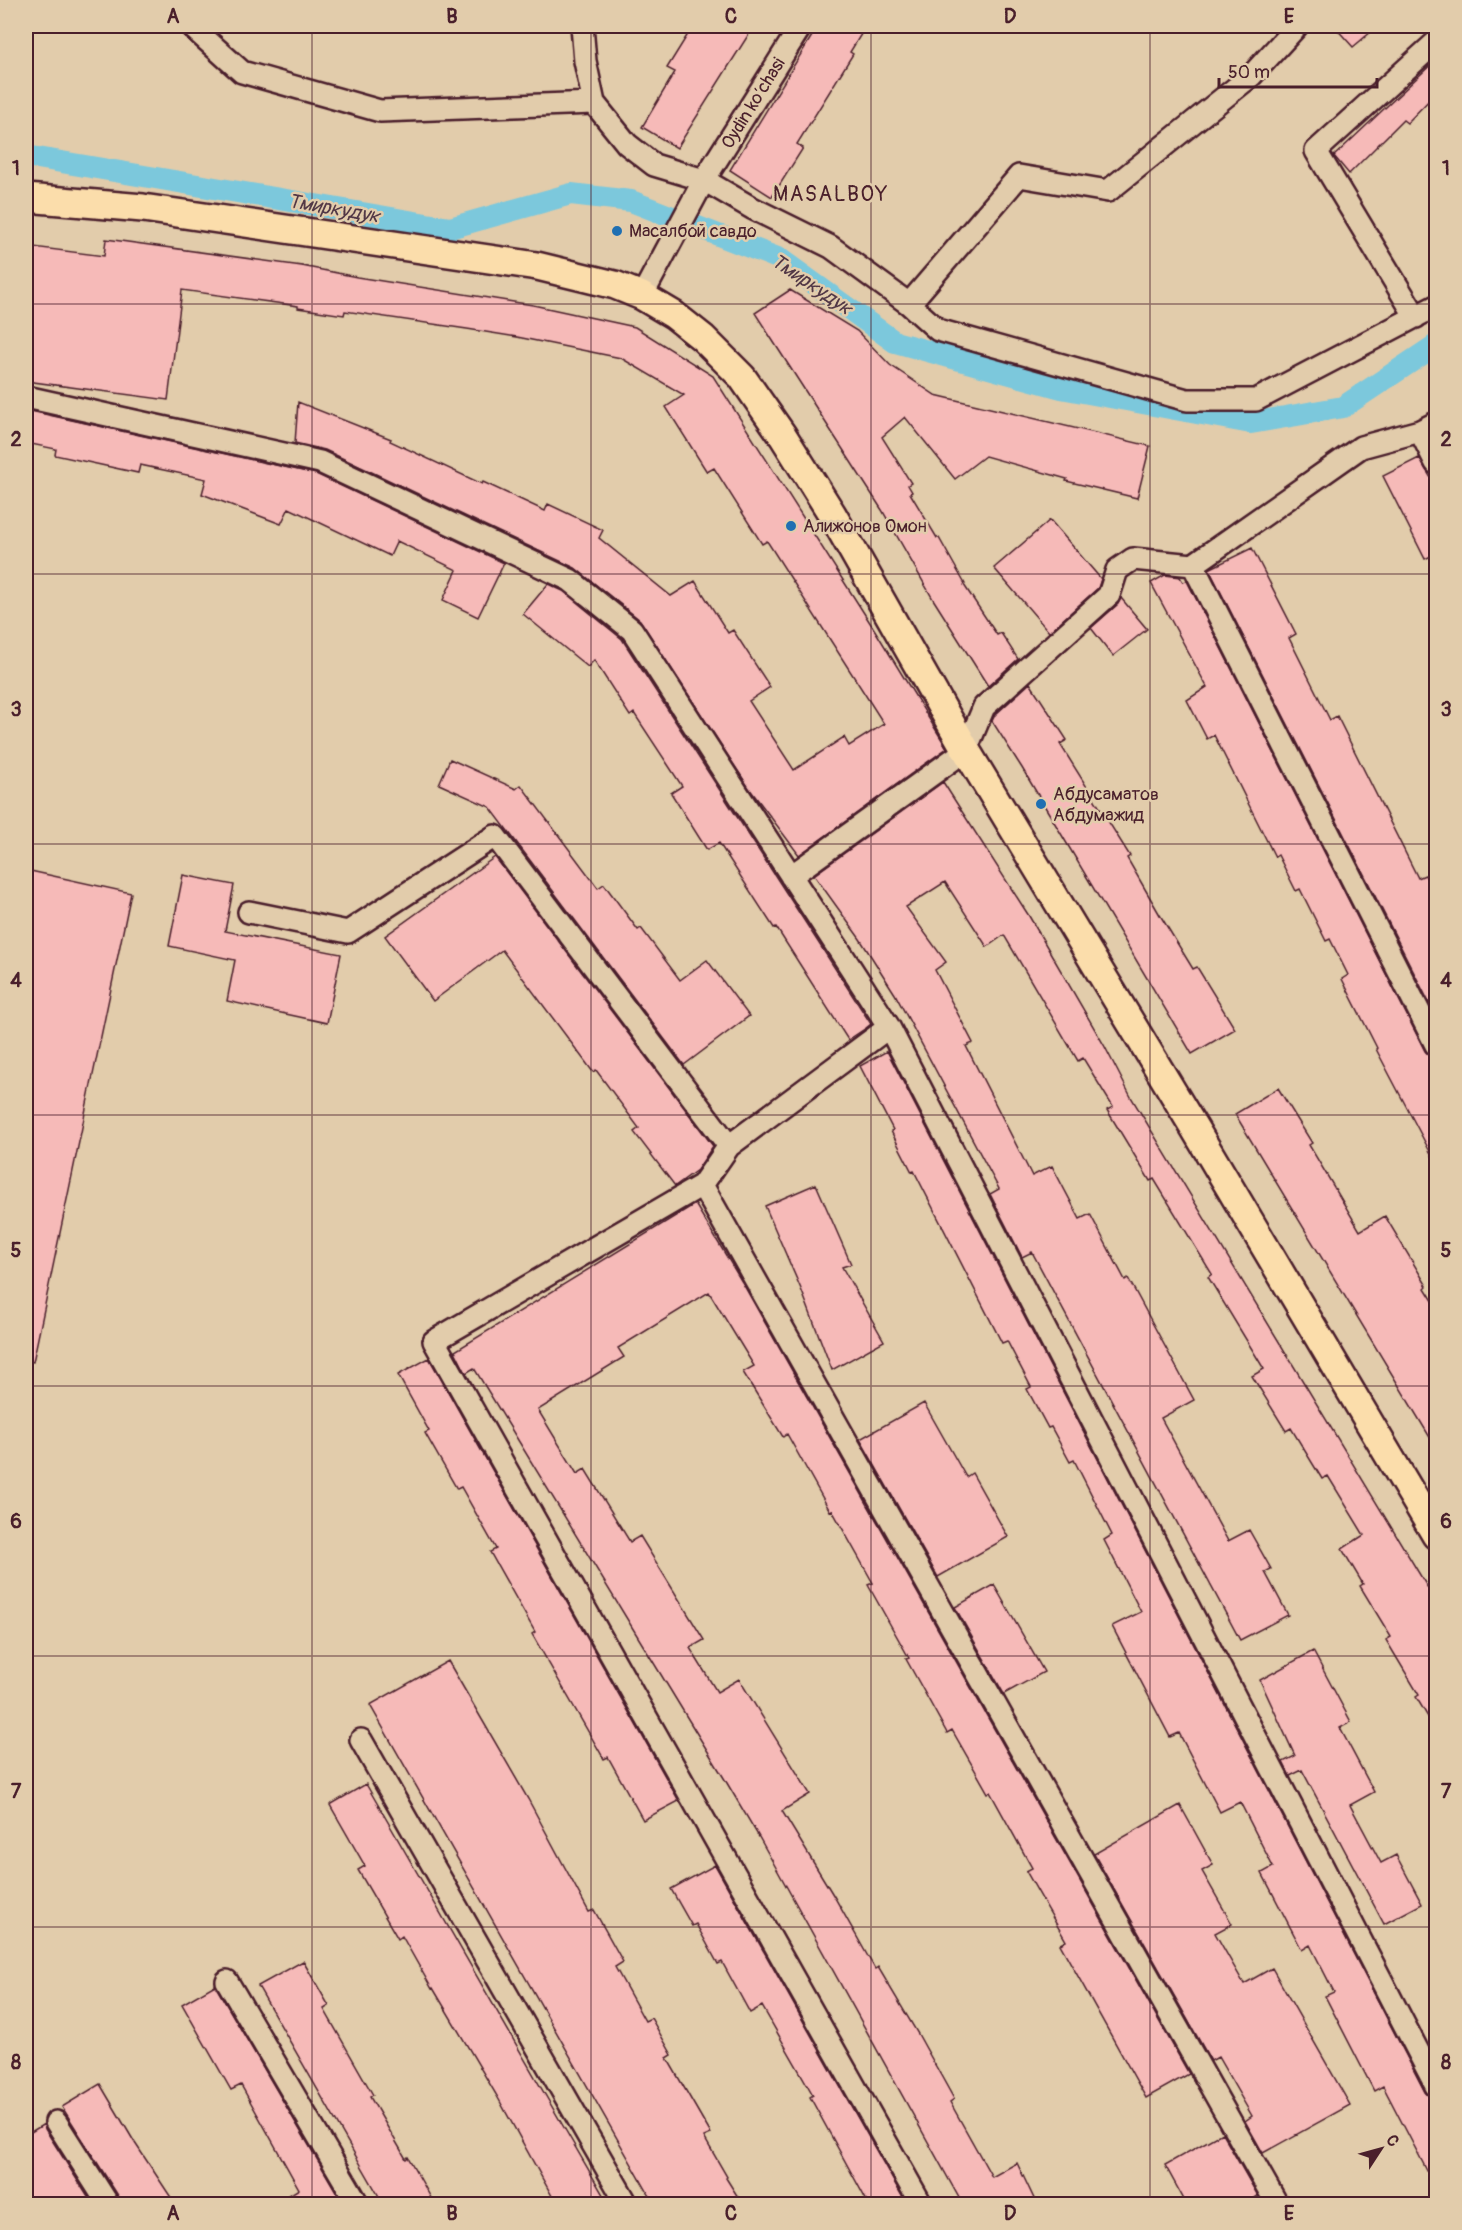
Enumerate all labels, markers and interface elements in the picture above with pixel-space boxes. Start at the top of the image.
text: A [167,4,180,29]
text: B [446,4,458,29]
text: C [725,4,737,29]
text: D [1004,4,1017,29]
text: E [1284,4,1295,29]
scale bar [1219,51,1376,89]
street label: Oydin ko‘chasi [716,53,791,153]
text: 50 m [1228,61,1270,84]
text: 1 [12,156,20,181]
text: 1 [1442,156,1450,181]
district label: MASALBOY [773,181,889,208]
water label: Тмиркудук [286,188,383,229]
place label: Масалбой савдо [629,220,757,243]
marker: Масалбой савдо [610,224,624,238]
water label: Тмиркудук [766,248,858,322]
text: 2 [10,427,22,452]
text: 2 [1440,427,1452,452]
place label: Алижонов Омон [803,515,927,538]
marker: Алижонов Омон [784,519,798,533]
text: 3 [10,697,22,722]
text: 3 [1440,697,1452,722]
place label: Абдусаматов Абдумажид [1053,783,1159,827]
marker: Абдусаматов Абдумажид [1034,797,1048,811]
text: 4 [10,968,22,993]
text: 4 [1440,968,1452,993]
text: 5 [11,1238,22,1263]
text: 5 [1441,1238,1452,1263]
text: 6 [10,1509,22,1534]
text: 6 [1440,1509,1452,1534]
text: 7 [11,1779,22,1804]
text: 7 [1441,1779,1452,1804]
text: 8 [11,2050,21,2075]
text: 8 [1441,2050,1451,2075]
north arrow [1351,2119,1411,2179]
text: С [1381,2131,1403,2151]
text: A [167,2201,180,2226]
text: B [446,2201,458,2226]
text: C [725,2201,737,2226]
text: D [1004,2201,1017,2226]
text: E [1284,2201,1295,2226]

